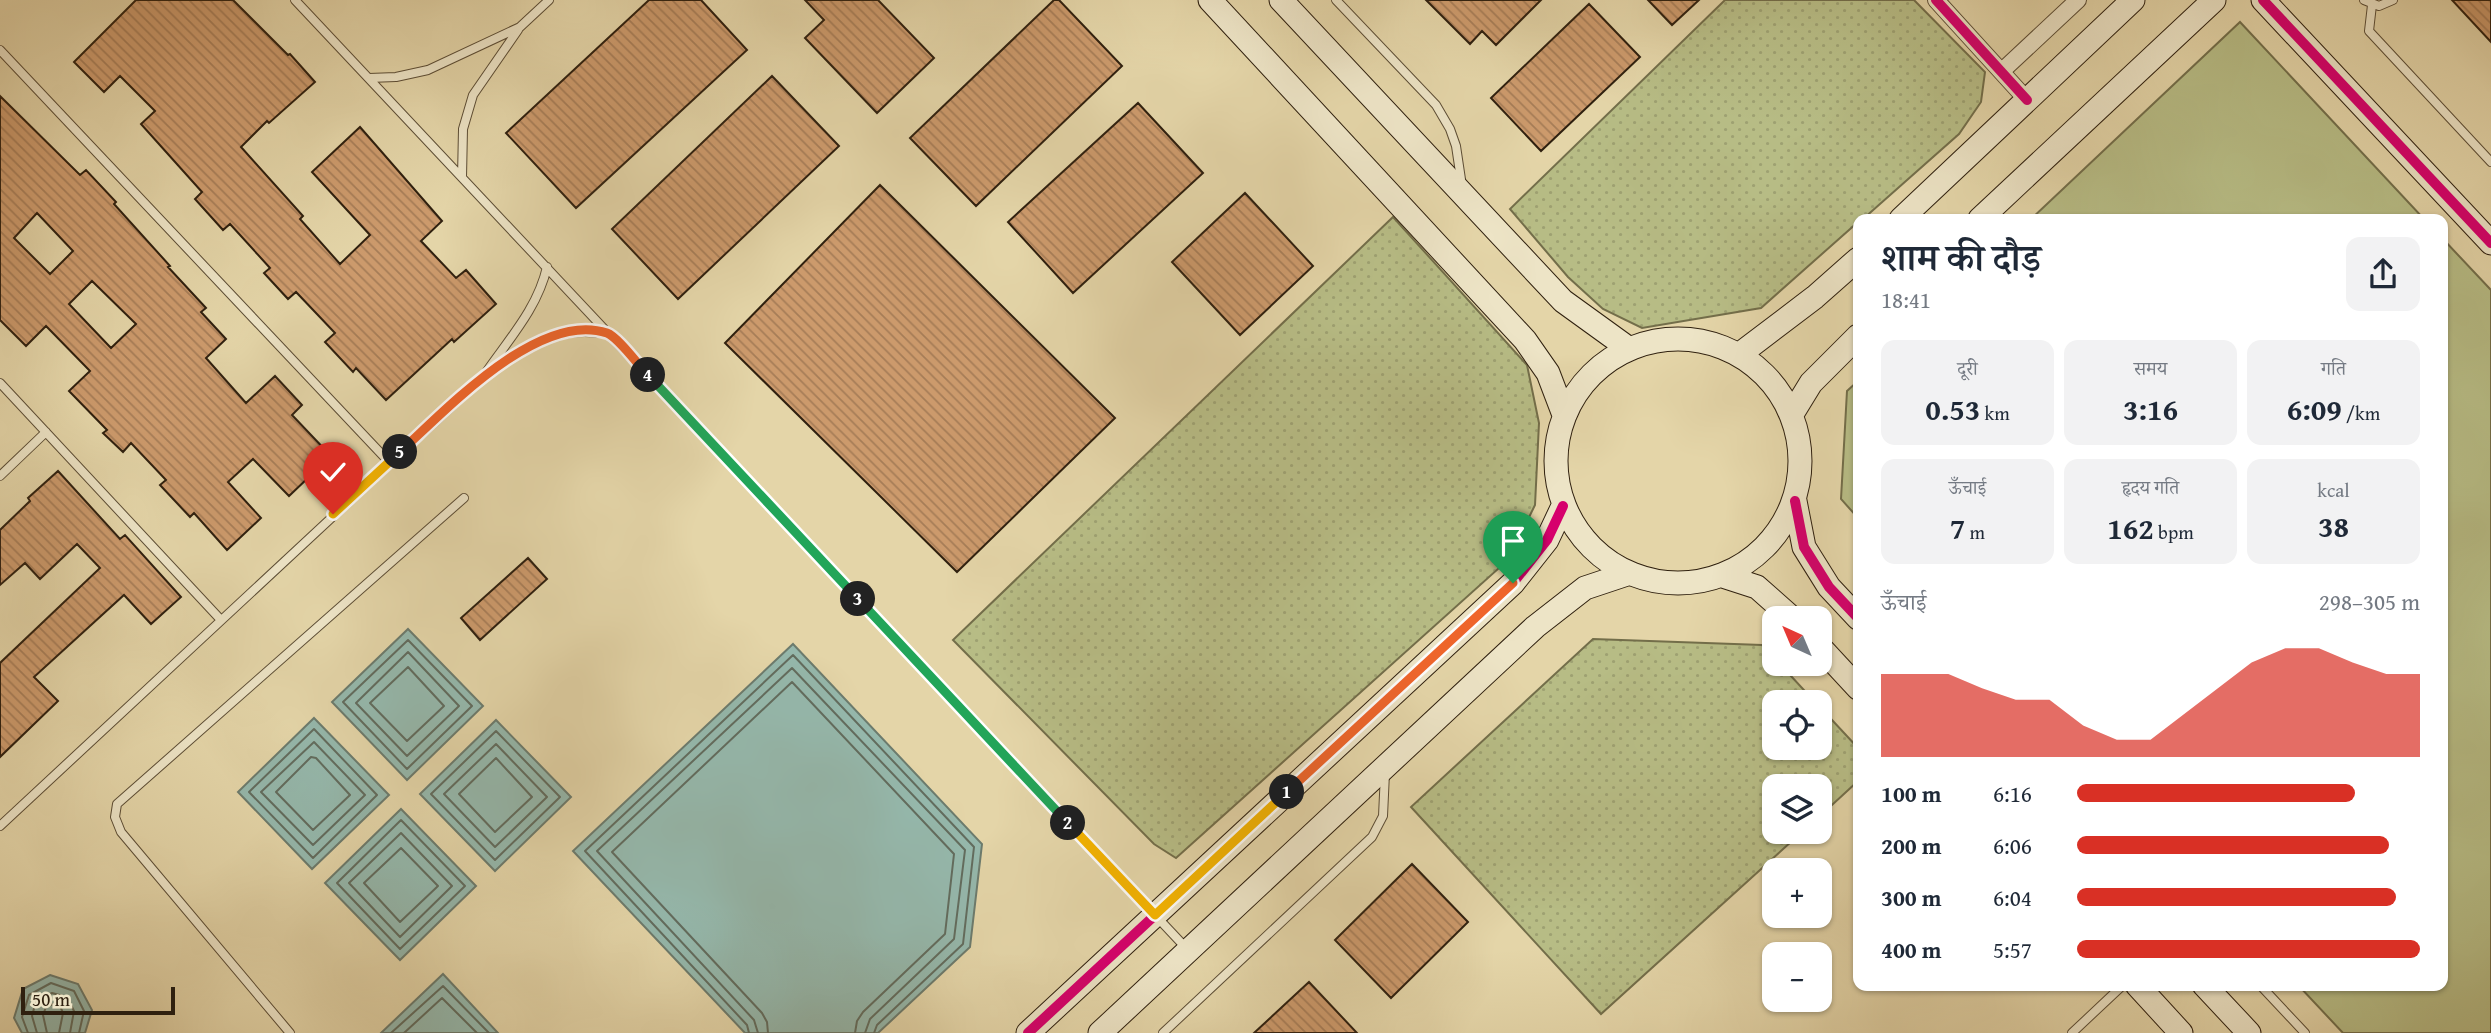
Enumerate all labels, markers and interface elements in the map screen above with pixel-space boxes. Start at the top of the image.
text: शाम की दौड़ [1881,229,2041,285]
button: share [2346,237,2420,311]
text: 18:41 [1881,283,1931,316]
text: दूरी [1957,354,1978,382]
text: समय [2134,354,2167,382]
text: गति [2321,354,2346,382]
pin: 4 [630,358,666,392]
text: 4 [643,360,652,388]
text: 0.53 [1925,387,1980,431]
text: 3:16 [2123,387,2178,431]
text: 6:09 [2287,387,2342,431]
text: km [1980,399,2010,427]
text: /km [2342,399,2380,427]
pin: 5 [382,434,418,470]
text: 5 [395,437,404,465]
pin [303,442,363,514]
icon: check [314,453,352,491]
text: ऊँचाई [1949,473,1986,501]
text: हृदय गति [2122,473,2179,501]
text: kcal [2317,476,2350,504]
text: 38 [2318,504,2349,548]
text: 7 [1950,506,1965,550]
text: 162 [2107,506,2154,550]
pin [1483,511,1543,583]
text: m [1965,518,1985,546]
text: bpm [2154,518,2194,546]
icon: arrive [1494,522,1532,560]
pin: 3 [840,582,876,616]
text: 3 [853,584,862,612]
text: ऊँचाई [1881,585,1926,618]
text: 298–305 m [2319,585,2420,618]
north arrow [1762,606,1832,676]
map controls [1762,606,1832,1012]
button: locate [1762,690,1832,760]
pin: 1 [1270,774,1304,810]
button: layers [1762,774,1832,844]
text: 1 [1282,777,1291,805]
text: 100 m [1881,777,1942,810]
text: 6:16 [1993,777,2032,810]
pin: 2 [1050,806,1086,840]
text: 2 [1063,808,1072,836]
text: 200 m [1881,829,1942,862]
text: 6:06 [1993,829,2032,862]
button: + [1762,858,1832,928]
text: 300 m [1881,881,1942,914]
text: 6:04 [1993,881,2032,914]
text: 400 m [1881,933,1942,966]
text: 5:57 [1993,933,2032,966]
button: − [1762,942,1832,1012]
scale bar [21,984,175,1016]
text: 50 m [32,985,70,1013]

